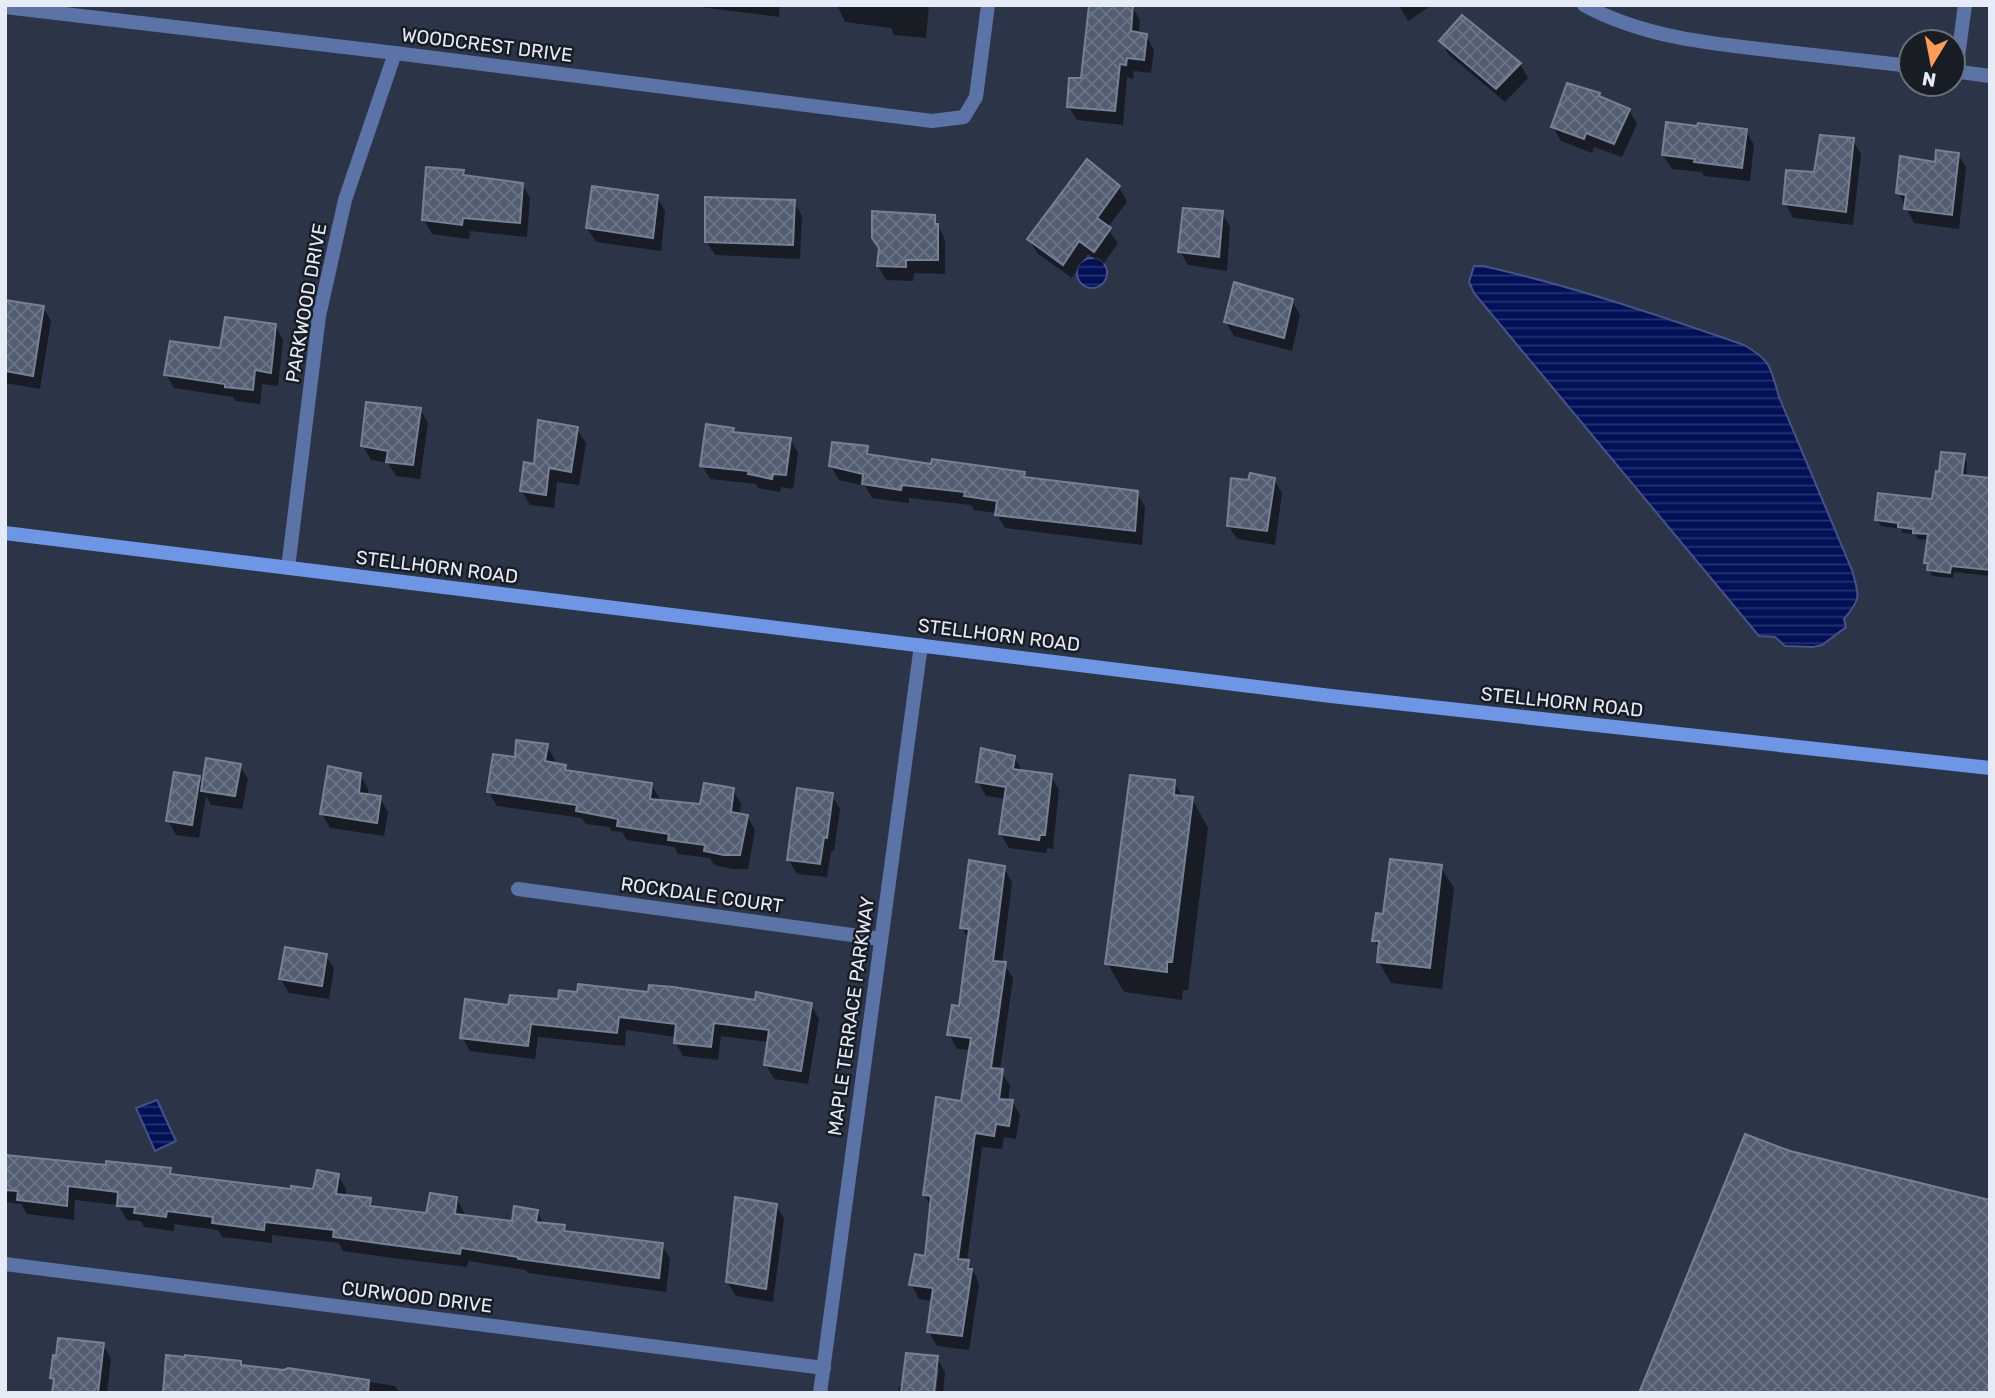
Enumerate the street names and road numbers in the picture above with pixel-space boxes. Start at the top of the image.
street label: WOODCREST DRIVE [400,23,574,67]
street label: PARKWOOD DRIVE [281,222,331,384]
street label: STELLHORN ROAD [355,546,519,588]
street label: STELLHORN ROAD [917,614,1081,656]
street label: STELLHORN ROAD [1480,682,1644,722]
street label: ROCKDALE COURT [619,872,785,918]
street label: MAPLE TERRACE PARKWAY [823,895,879,1137]
street label: CURWOOD DRIVE [340,1276,494,1318]

